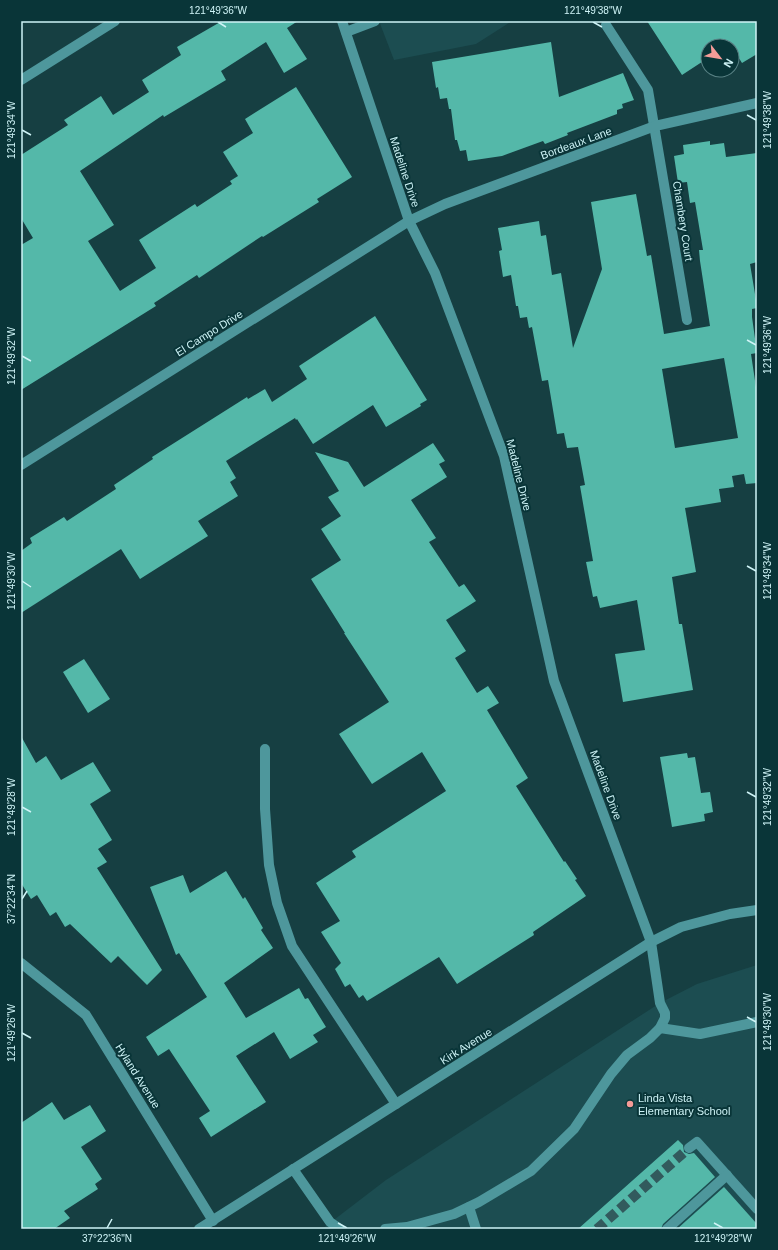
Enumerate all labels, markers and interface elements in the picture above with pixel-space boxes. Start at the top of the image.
text: 121°49'36"W [189,5,247,16]
text: 121°49'38"W [564,5,622,16]
north arrow [700,38,740,78]
text: N [721,57,736,70]
text: 121°49'38"W [762,91,773,149]
text: 121°49'34"W [6,101,17,159]
street label: Bordeaux Lane [539,125,613,161]
street label: Madeline Drive [388,135,422,209]
street label: Chambery Court [671,180,695,262]
street label: El Campo Drive [173,308,245,358]
text: 121°49'36"W [762,316,773,374]
text: 121°49'32"W [6,327,17,385]
street label: Madeline Drive [504,438,534,512]
text: 121°49'34"W [762,542,773,600]
text: 121°49'30"W [6,552,17,610]
street label: Madeline Drive [588,748,624,822]
text: 121°49'32"W [762,768,773,826]
text: 121°49'28"W [6,778,17,836]
text: 37°22'34"N [6,874,17,924]
text: 121°49'30"W [762,993,773,1051]
text: 121°49'26"W [6,1004,17,1062]
street label: Kirk Avenue [438,1025,494,1067]
street label: Hyland Avenue [113,1042,163,1110]
place label: Linda Vista Elementary School [638,1092,730,1117]
marker: Linda Vista Elementary School [625,1099,635,1109]
text: 37°22'36"N [82,1233,132,1244]
text: 121°49'26"W [318,1233,376,1244]
text: 121°49'28"W [694,1233,752,1244]

